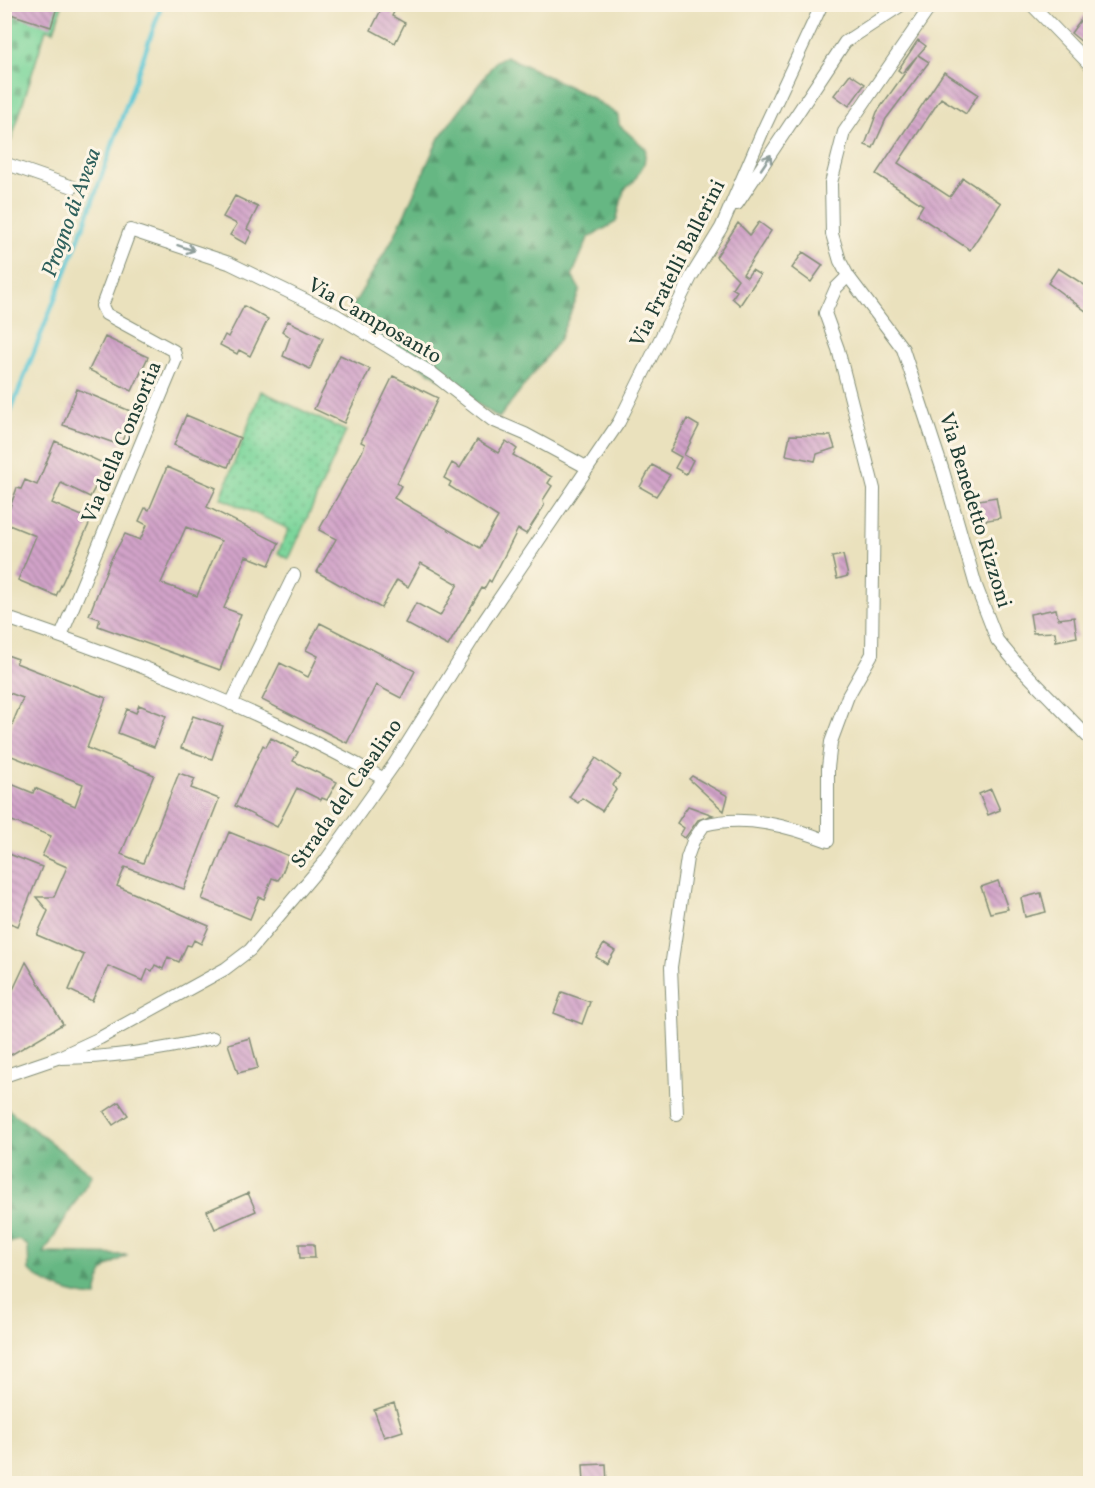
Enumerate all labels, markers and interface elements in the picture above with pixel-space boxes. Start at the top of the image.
water label: Progno di Avesa [35,144,110,282]
one-way arrow [759,153,772,170]
street label: Via Fratelli Ballerini [624,175,733,353]
one-way arrow [176,243,195,254]
street label: Via Camposanto [302,271,447,372]
street label: Via della Consortia [75,357,170,528]
street label: Via Benedetto Rizzoni [931,409,1018,612]
street label: Strada del Casalino [285,713,410,875]

